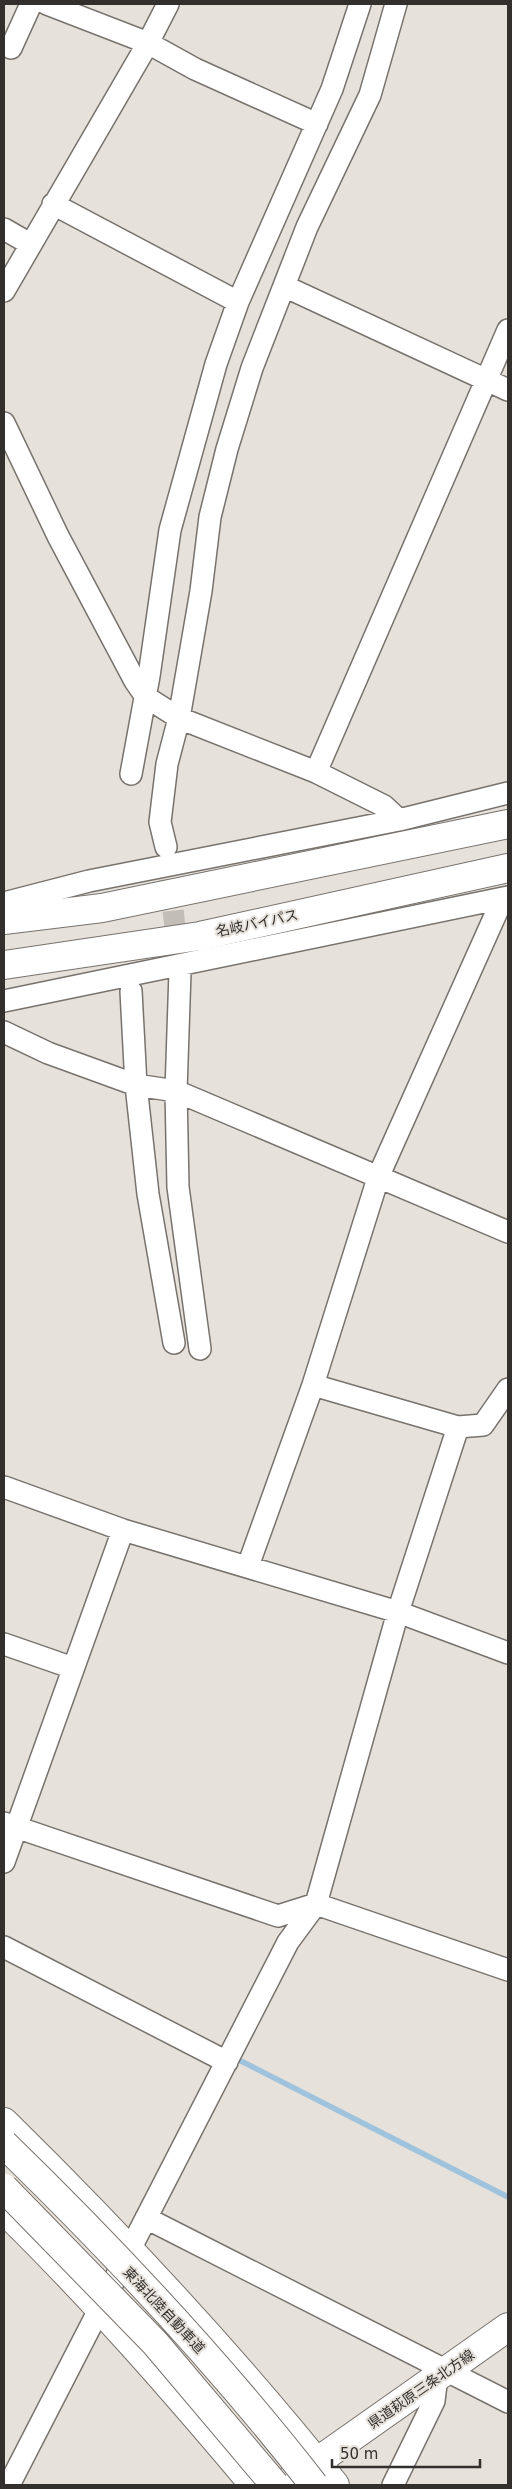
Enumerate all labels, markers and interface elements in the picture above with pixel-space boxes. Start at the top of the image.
street label: 名岐バイパス [214,906,300,940]
street label: 東海北陸自動車道 [120,2264,208,2356]
street label: 県道萩原三条北方線 [365,2346,477,2432]
scale bar [332,2436,480,2468]
text: 50 m [340,2445,378,2463]

